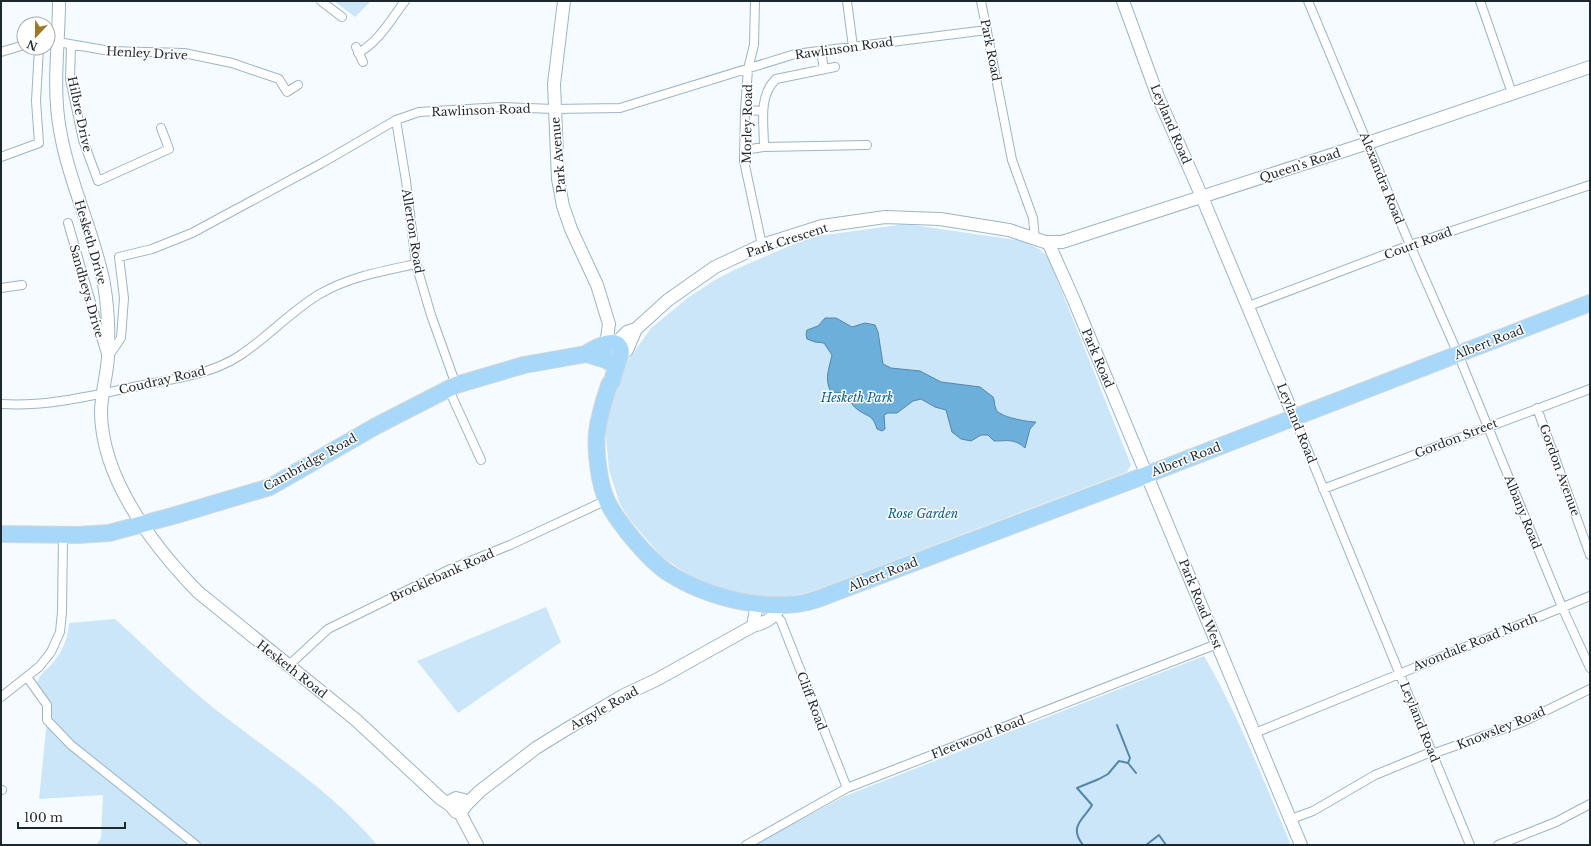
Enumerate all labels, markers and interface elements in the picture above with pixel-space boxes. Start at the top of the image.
north arrow [16,16,56,56]
street label: Park Road [978,18,1004,82]
street label: Rawlinson Road [794,34,894,62]
text: N [24,37,40,54]
street label: Henley Drive [106,43,188,63]
street label: Hilbre Drive [65,75,95,153]
street label: Leyland Road [1147,82,1195,166]
street label: Morley Road [739,84,755,164]
street label: Rawlinson Road [431,101,531,119]
street label: Park Avenue [547,116,569,194]
street label: Alexandra Road [1356,129,1407,226]
street label: Queen's Road [1258,145,1342,185]
street label: Allerton Road [399,187,427,274]
street label: Hesketh Drive [72,198,110,286]
street label: Park Crescent [744,220,830,260]
street label: Court Road [1382,224,1454,262]
street label: Sandheys Drive [67,243,108,340]
street label: Albert Road [1451,322,1526,363]
street label: Park Road [1079,326,1117,390]
street label: Coudray Road [117,363,207,397]
street label: Leyland Road [1274,381,1320,465]
park label: Hesketh Park [820,390,893,405]
street label: Gordon Street [1412,415,1500,461]
street label: Gordon Avenue [1536,422,1584,518]
street label: Cambridge Road [261,430,359,494]
street label: Albert Road [1148,439,1223,480]
street label: Albany Road [1501,472,1545,551]
park label: Rose Garden [887,506,959,521]
street label: Brocklebank Road [388,545,496,605]
street label: Albert Road [845,554,920,595]
street label: Park Road West [1176,557,1226,652]
street label: Avondale Road North [1410,610,1539,674]
street label: Hesketh Road [254,637,330,701]
street label: Cliff Road [794,669,830,733]
street label: Leyland Road [1397,680,1443,764]
street label: Argyle Road [566,683,641,733]
street label: Knowsley Road [1455,703,1547,753]
street label: Fleetwood Road [929,712,1027,762]
scale bar [18,804,125,830]
text: 100 m [24,810,63,825]

